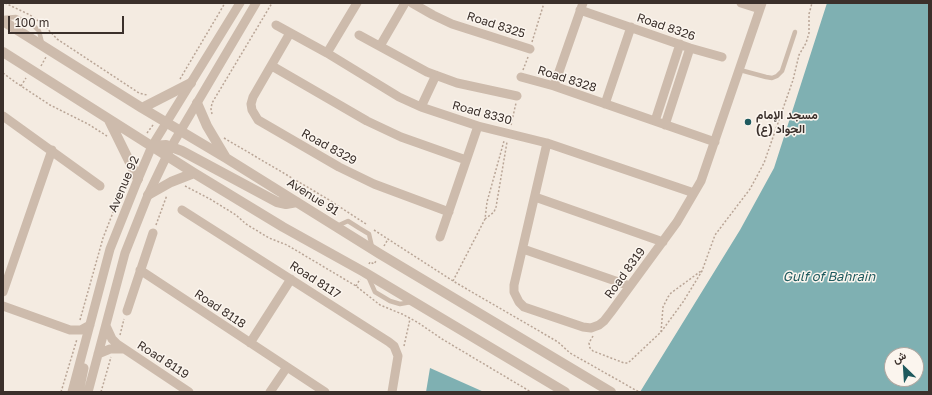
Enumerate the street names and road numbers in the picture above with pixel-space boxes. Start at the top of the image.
street label: Road 8325 [465,9,527,41]
street label: Road 8326 [635,10,697,44]
street label: Road 8328 [536,63,598,95]
street label: Road 8330 [451,98,513,128]
street label: Road 8329 [299,126,359,168]
street label: Avenue 92 [106,154,142,214]
street label: Avenue 91 [284,175,342,219]
street label: Road 8319 [602,245,648,301]
street label: Road 8117 [287,258,343,302]
street label: Road 8118 [192,287,248,331]
street label: Road 8119 [134,338,192,382]

